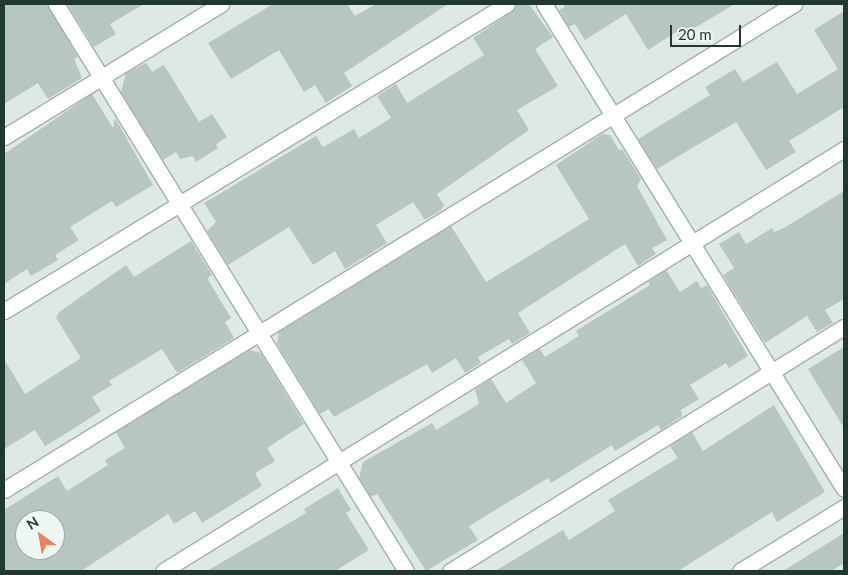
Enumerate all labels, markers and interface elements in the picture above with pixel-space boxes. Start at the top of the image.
scale bar [673,15,744,47]
text: 20 m [678,25,712,43]
north arrow [15,510,65,560]
text: N [23,513,41,533]

